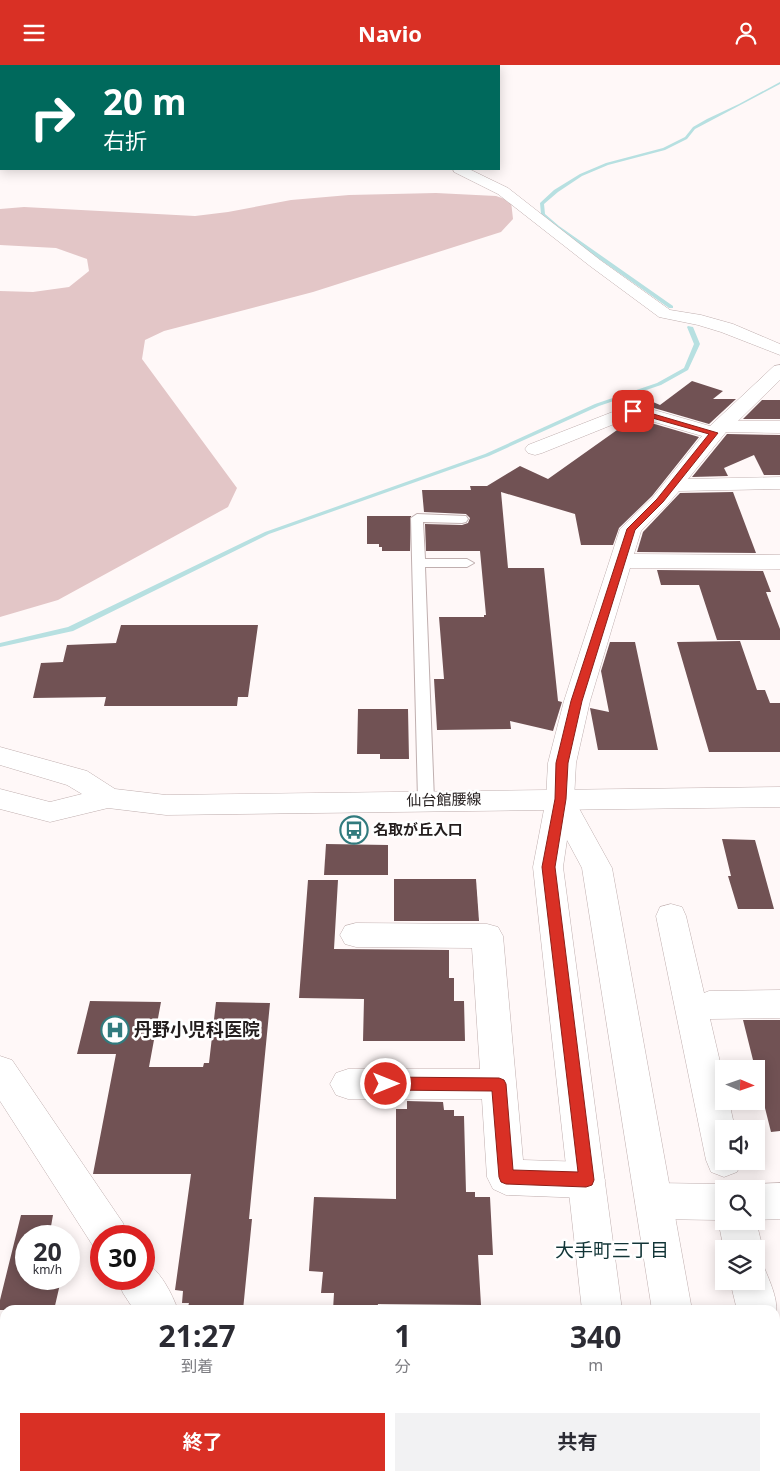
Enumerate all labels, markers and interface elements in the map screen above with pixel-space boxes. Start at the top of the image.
text: Navio [358,18,422,48]
icon: menu [20,19,48,47]
icon: person [732,19,760,47]
text: 20 m [103,78,186,125]
icon: right [20,85,85,150]
text: 右折 [103,125,147,155]
pin [612,390,654,432]
icon: arrive [619,397,647,425]
street label: 仙台館腰線 [406,788,482,810]
bus stop icon: 名取が丘入口 [339,815,369,845]
place label: 名取が丘入口 [373,819,463,839]
hospital icon: 丹野小児科医院 [100,1015,130,1045]
place label: 丹野小児科医院 [134,1017,260,1041]
position arrow [359,1057,411,1109]
north arrow [715,1060,765,1110]
map controls [715,1060,765,1290]
button: sound [715,1120,765,1170]
button: search [715,1180,765,1230]
speed limit sign: 30 [90,1225,155,1290]
text: 20 [33,1234,62,1268]
district label: 大手町三丁目 [555,1237,669,1263]
button: layers [715,1240,765,1290]
text: km/h [33,1261,62,1278]
text: 21:27 [159,1315,236,1356]
text: 1 [394,1315,411,1356]
text: 340 [570,1316,621,1357]
text: m [588,1354,603,1376]
text: 到着 [181,1355,213,1377]
text: 分 [395,1355,411,1377]
button: 終了 [20,1413,385,1471]
button: 共有 [395,1413,760,1471]

